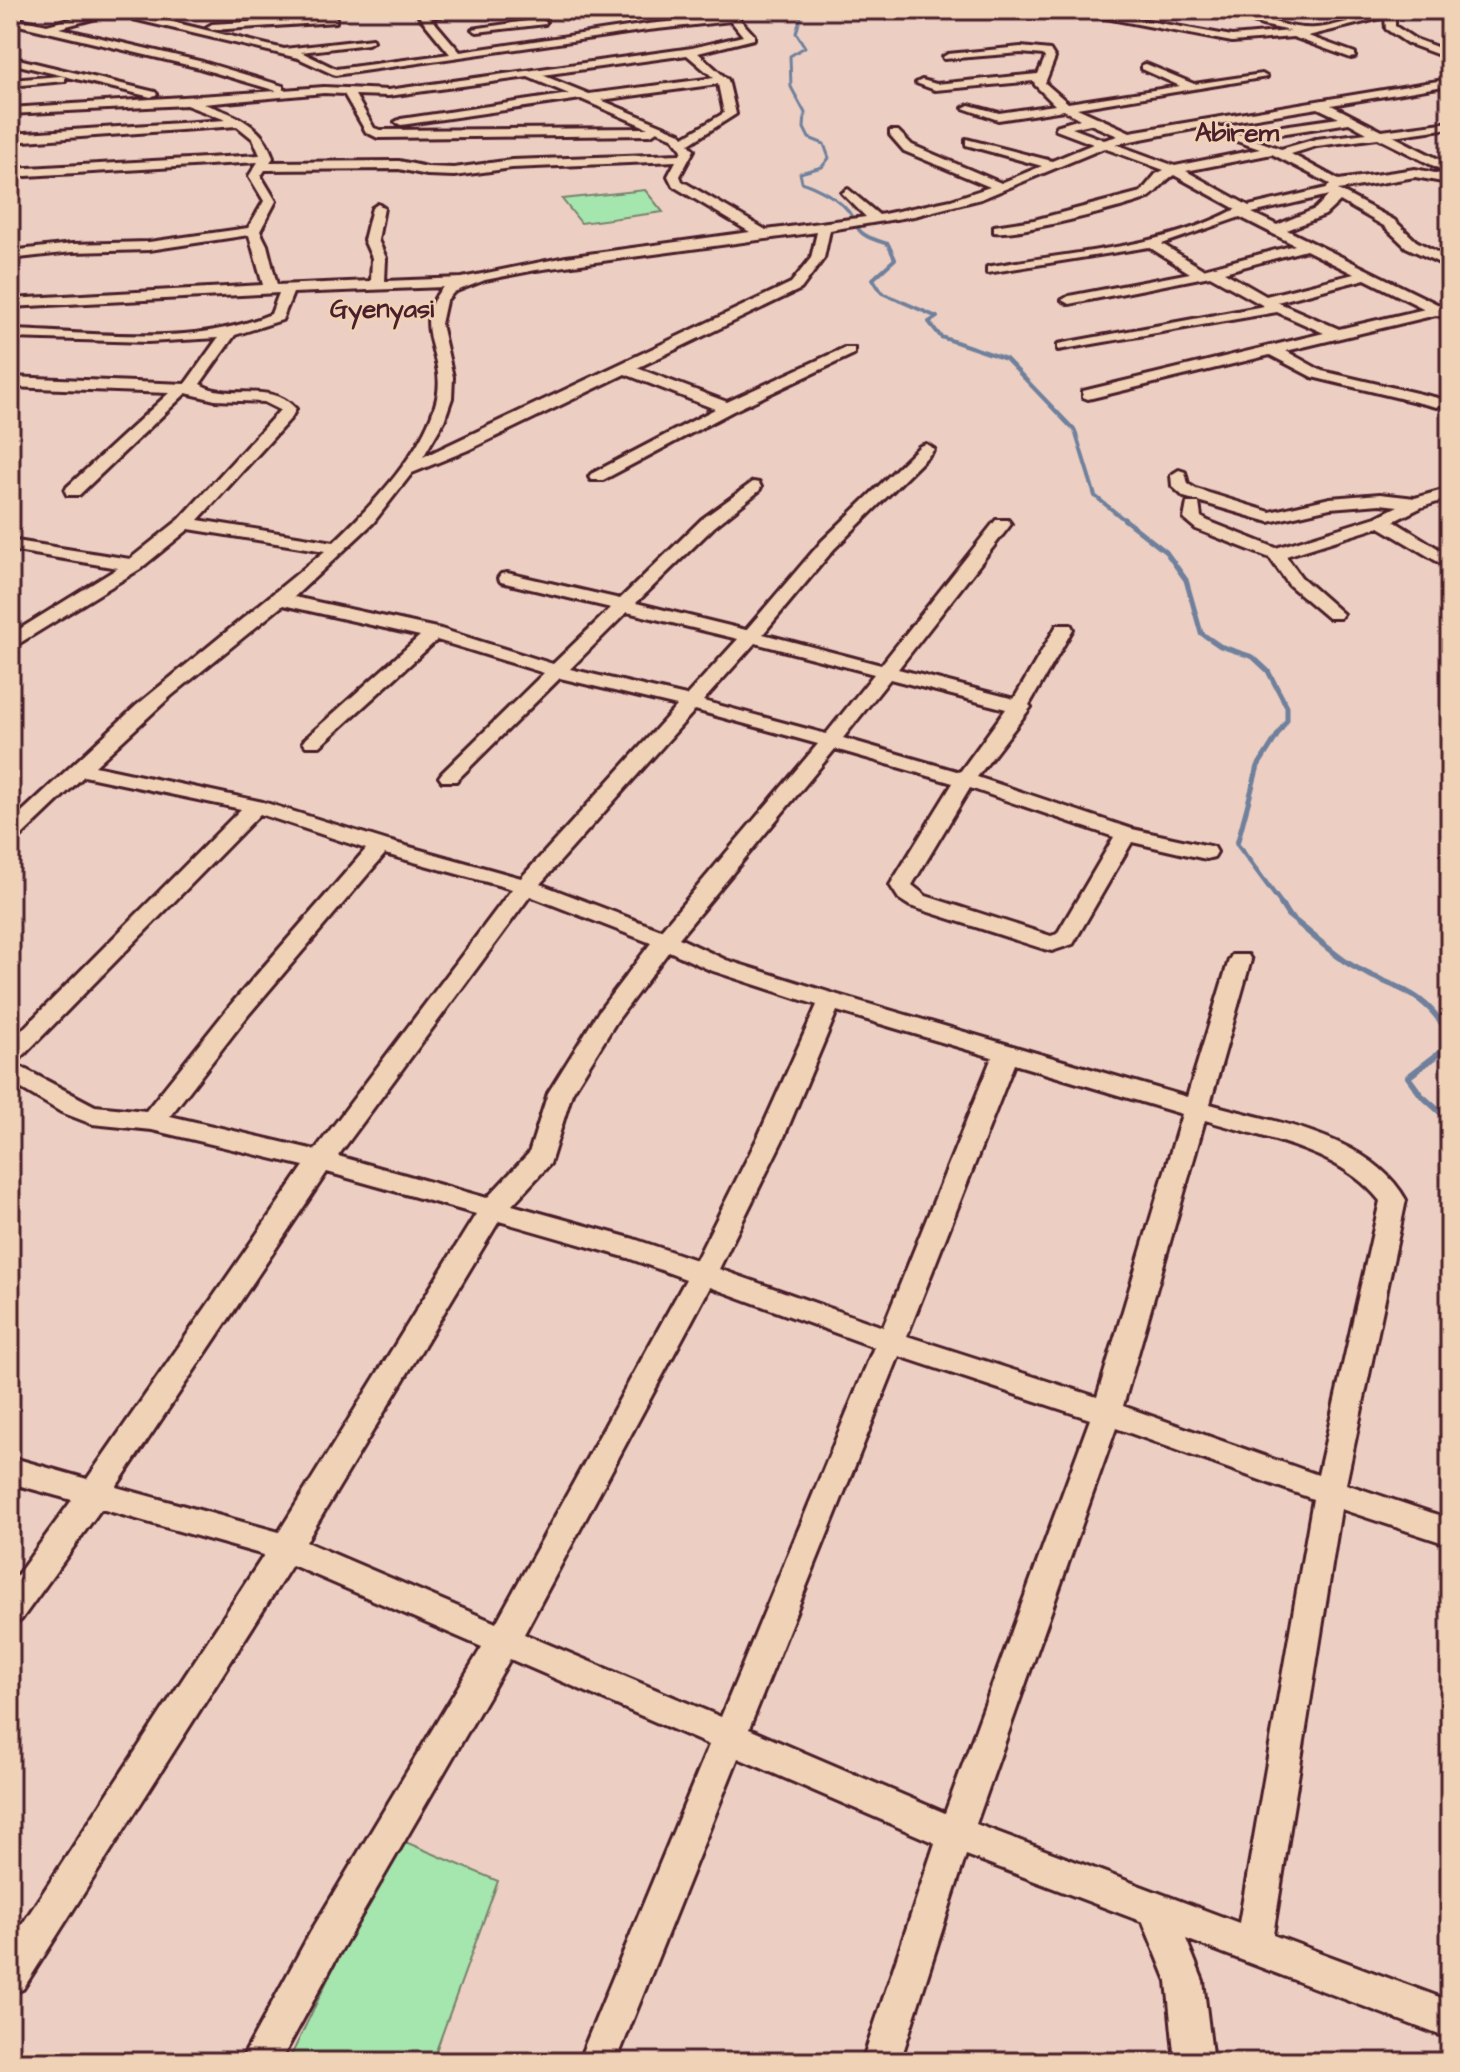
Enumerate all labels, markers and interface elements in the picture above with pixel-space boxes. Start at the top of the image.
district label: Abirem [1195,115,1280,151]
district label: Gyenyasi [330,291,434,330]

